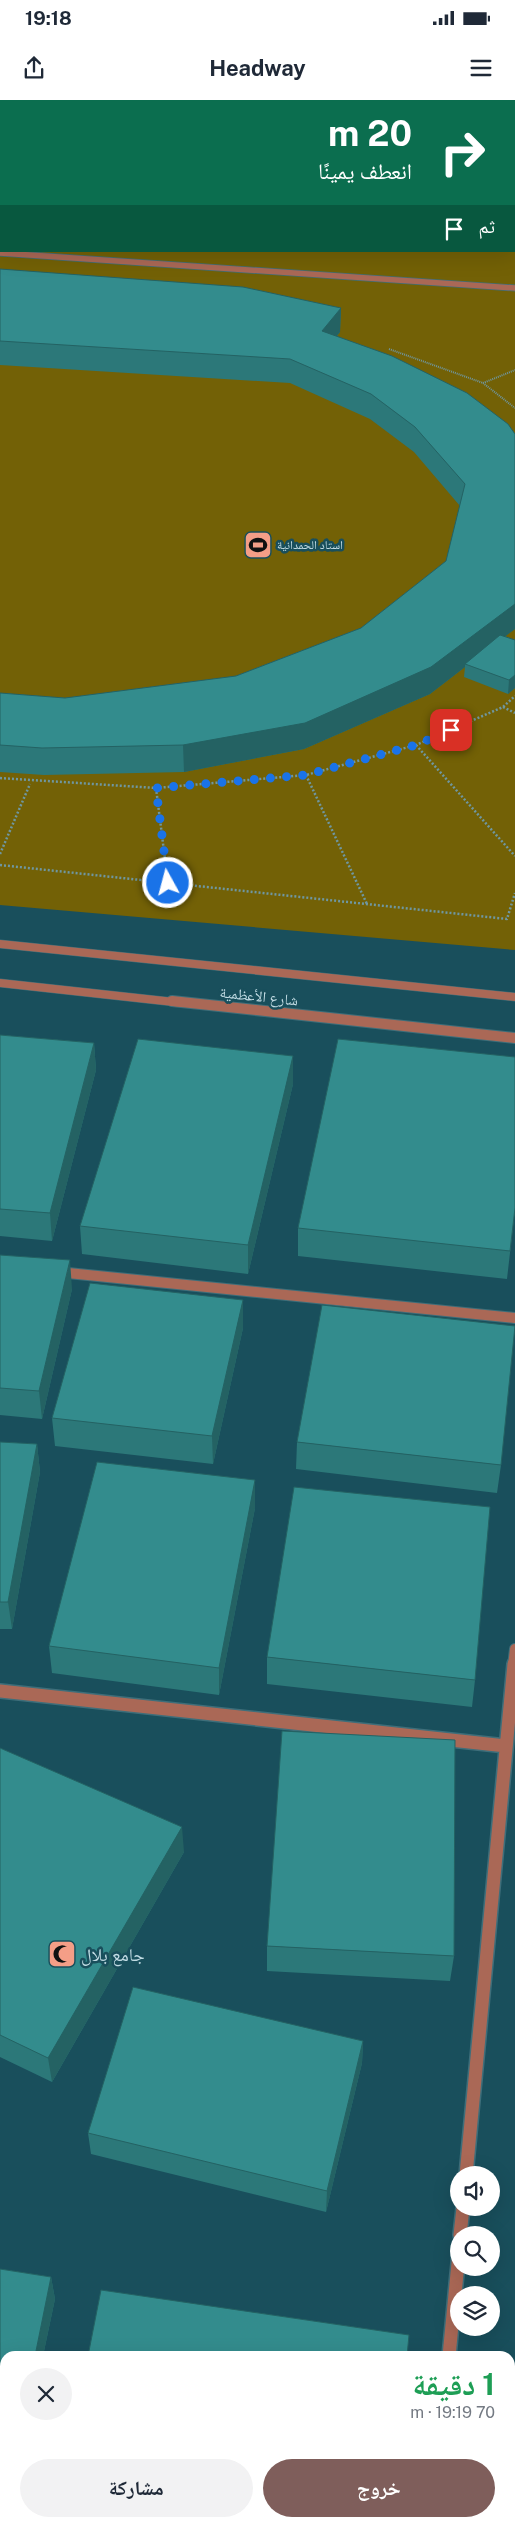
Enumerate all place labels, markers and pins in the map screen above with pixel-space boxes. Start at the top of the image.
sports icon: استاد الحمدانية [243,530,273,560]
place label: استاد الحمدانية [277,538,343,552]
pin [430,709,472,751]
mosque icon: جامع بلال [47,1939,77,1969]
place label: جامع بلال [81,1944,145,1967]

